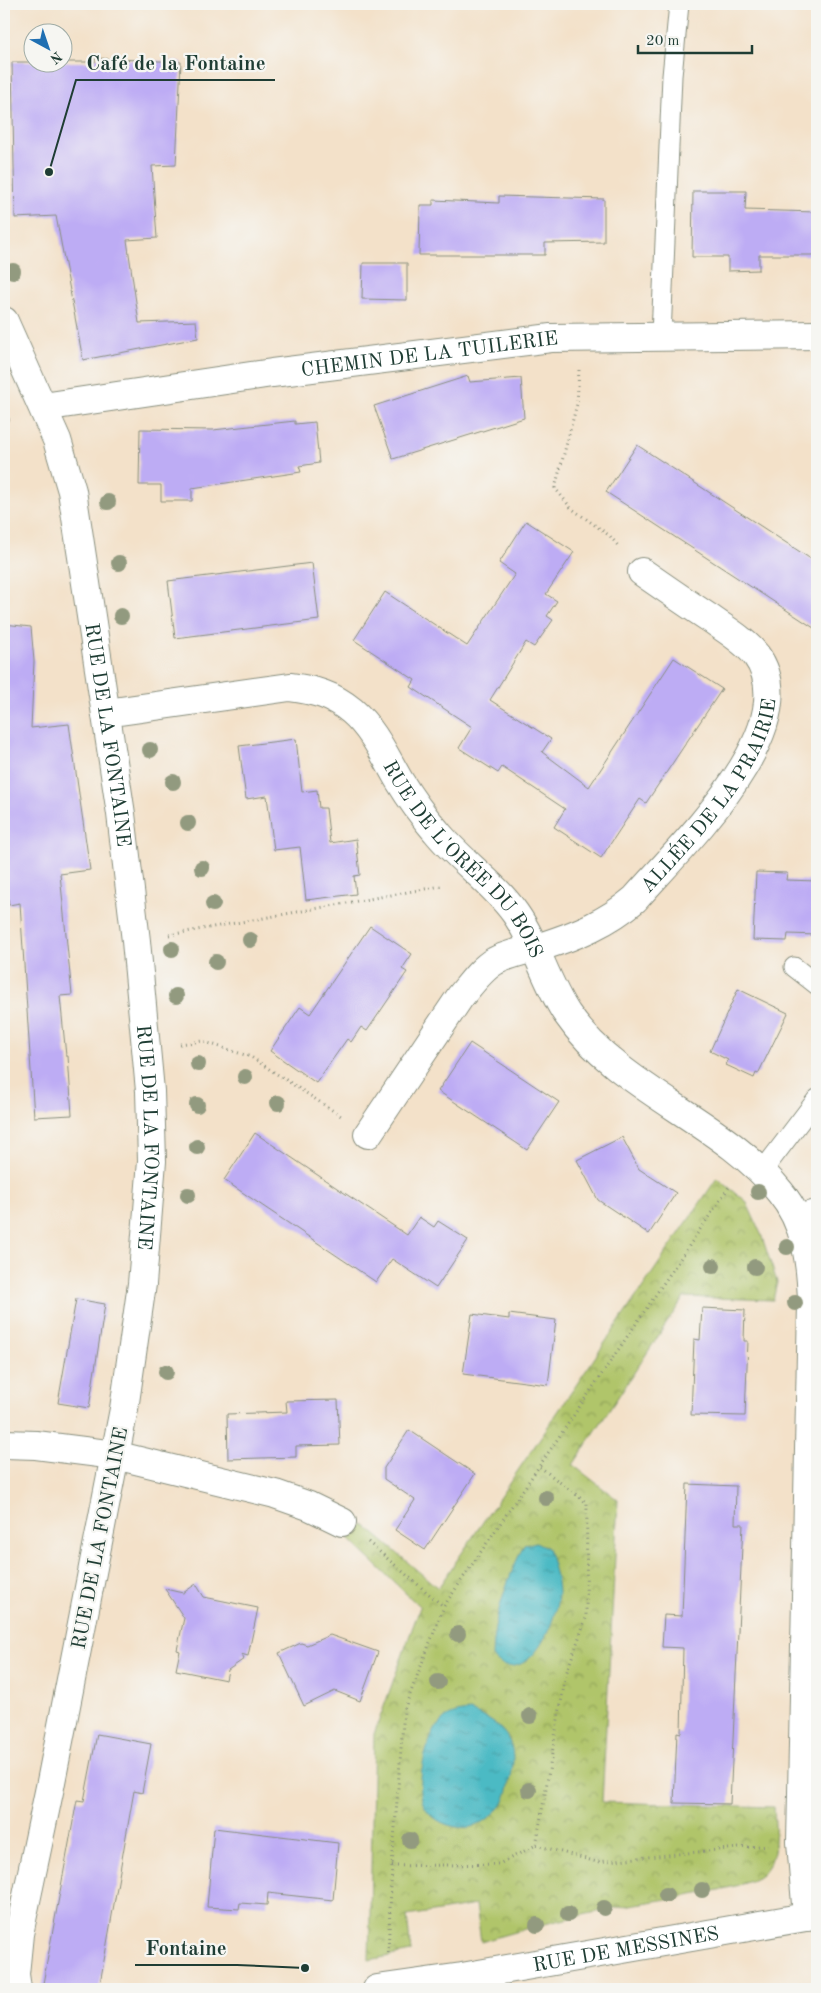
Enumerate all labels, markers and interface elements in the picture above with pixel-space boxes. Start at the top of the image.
north arrow [22,22,72,72]
scale bar [638,22,752,54]
text: 20 m [646,34,680,49]
callout: Café de la Fontaine [76,44,275,80]
text: N [47,48,64,66]
text: Café de la Fontaine [86,54,266,75]
street label: CHEMIN DE LA TUILERIE [300,329,559,381]
street label: RUE DE LA FONTAINE [80,622,133,848]
street label: ALLÉE DE LA PRAIRIE [638,697,781,897]
street label: RUE DE L'ORÉE DU BOIS [378,758,546,961]
street label: RUE DE LA FONTAINE [132,1024,160,1251]
street label: RUE DE LA FONTAINE [70,1426,132,1651]
street label: RUE DE MESSINES [531,1924,721,1976]
callout: Fontaine [135,1929,237,1965]
text: Fontaine [145,1939,227,1960]

